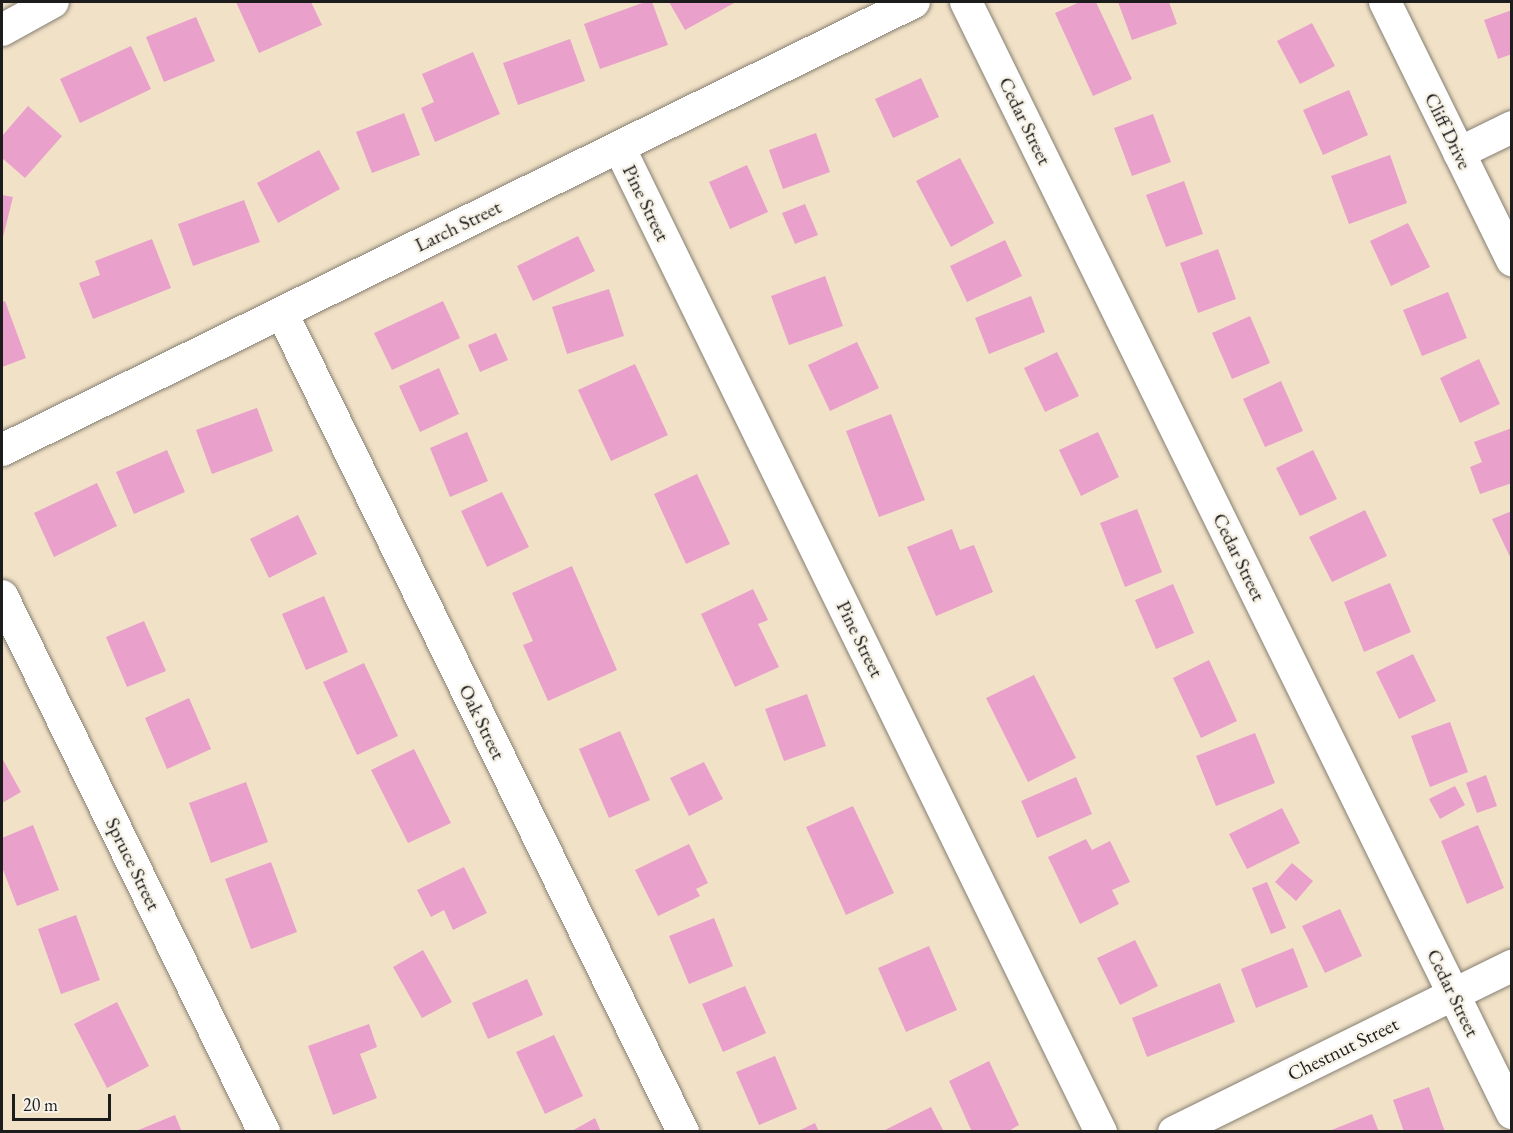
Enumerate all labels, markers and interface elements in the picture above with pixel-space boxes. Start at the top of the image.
street label: Cedar Street [993,73,1057,169]
street label: Cliff Drive [1419,89,1477,173]
street label: Pine Street [617,161,675,245]
street label: Larch Street [411,195,505,257]
street label: Cedar Street [1207,509,1271,605]
street label: Pine Street [831,597,889,681]
street label: Oak Street [454,681,510,763]
street label: Spruce Street [100,814,166,914]
street label: Cedar Street [1421,945,1485,1041]
street label: Chestnut Street [1284,1012,1402,1086]
scale bar [15,1082,114,1120]
text: 20 m [23,1093,58,1116]

